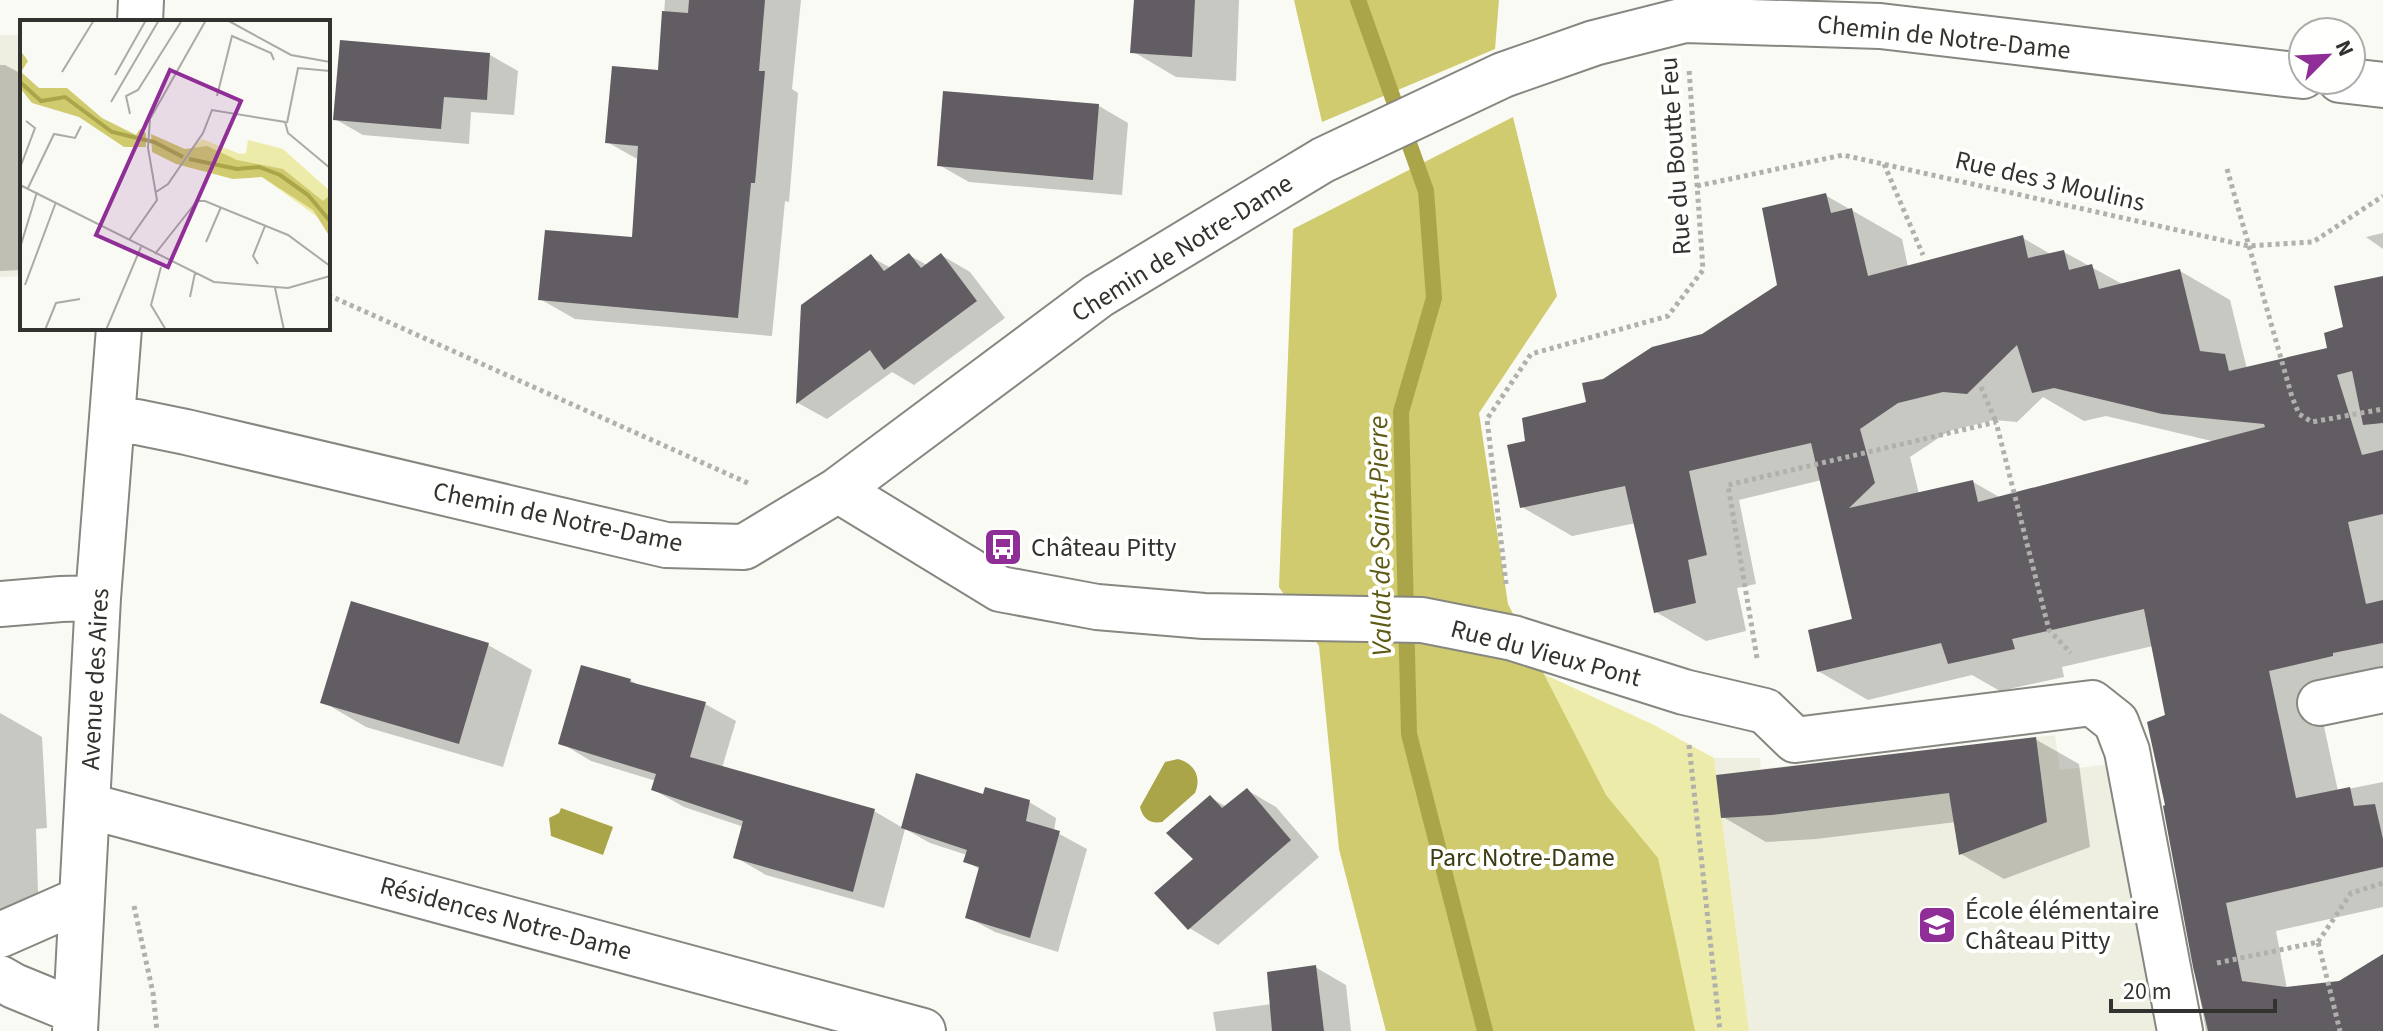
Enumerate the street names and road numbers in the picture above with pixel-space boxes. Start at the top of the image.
street label: Chemin de Notre-Dame [1815,5,2073,69]
street label: Rue du Boutte Feu [1650,56,1700,256]
street label: Rue des 3 Moulins [1951,141,2149,221]
street label: Chemin de Notre-Dame [1064,165,1300,331]
street label: Chemin de Notre-Dame [430,472,686,562]
street label: Avenue des Aires [72,587,118,771]
street label: Rue du Vieux Pont [1447,610,1645,696]
street label: Résidences Notre-Dame [376,867,636,969]

